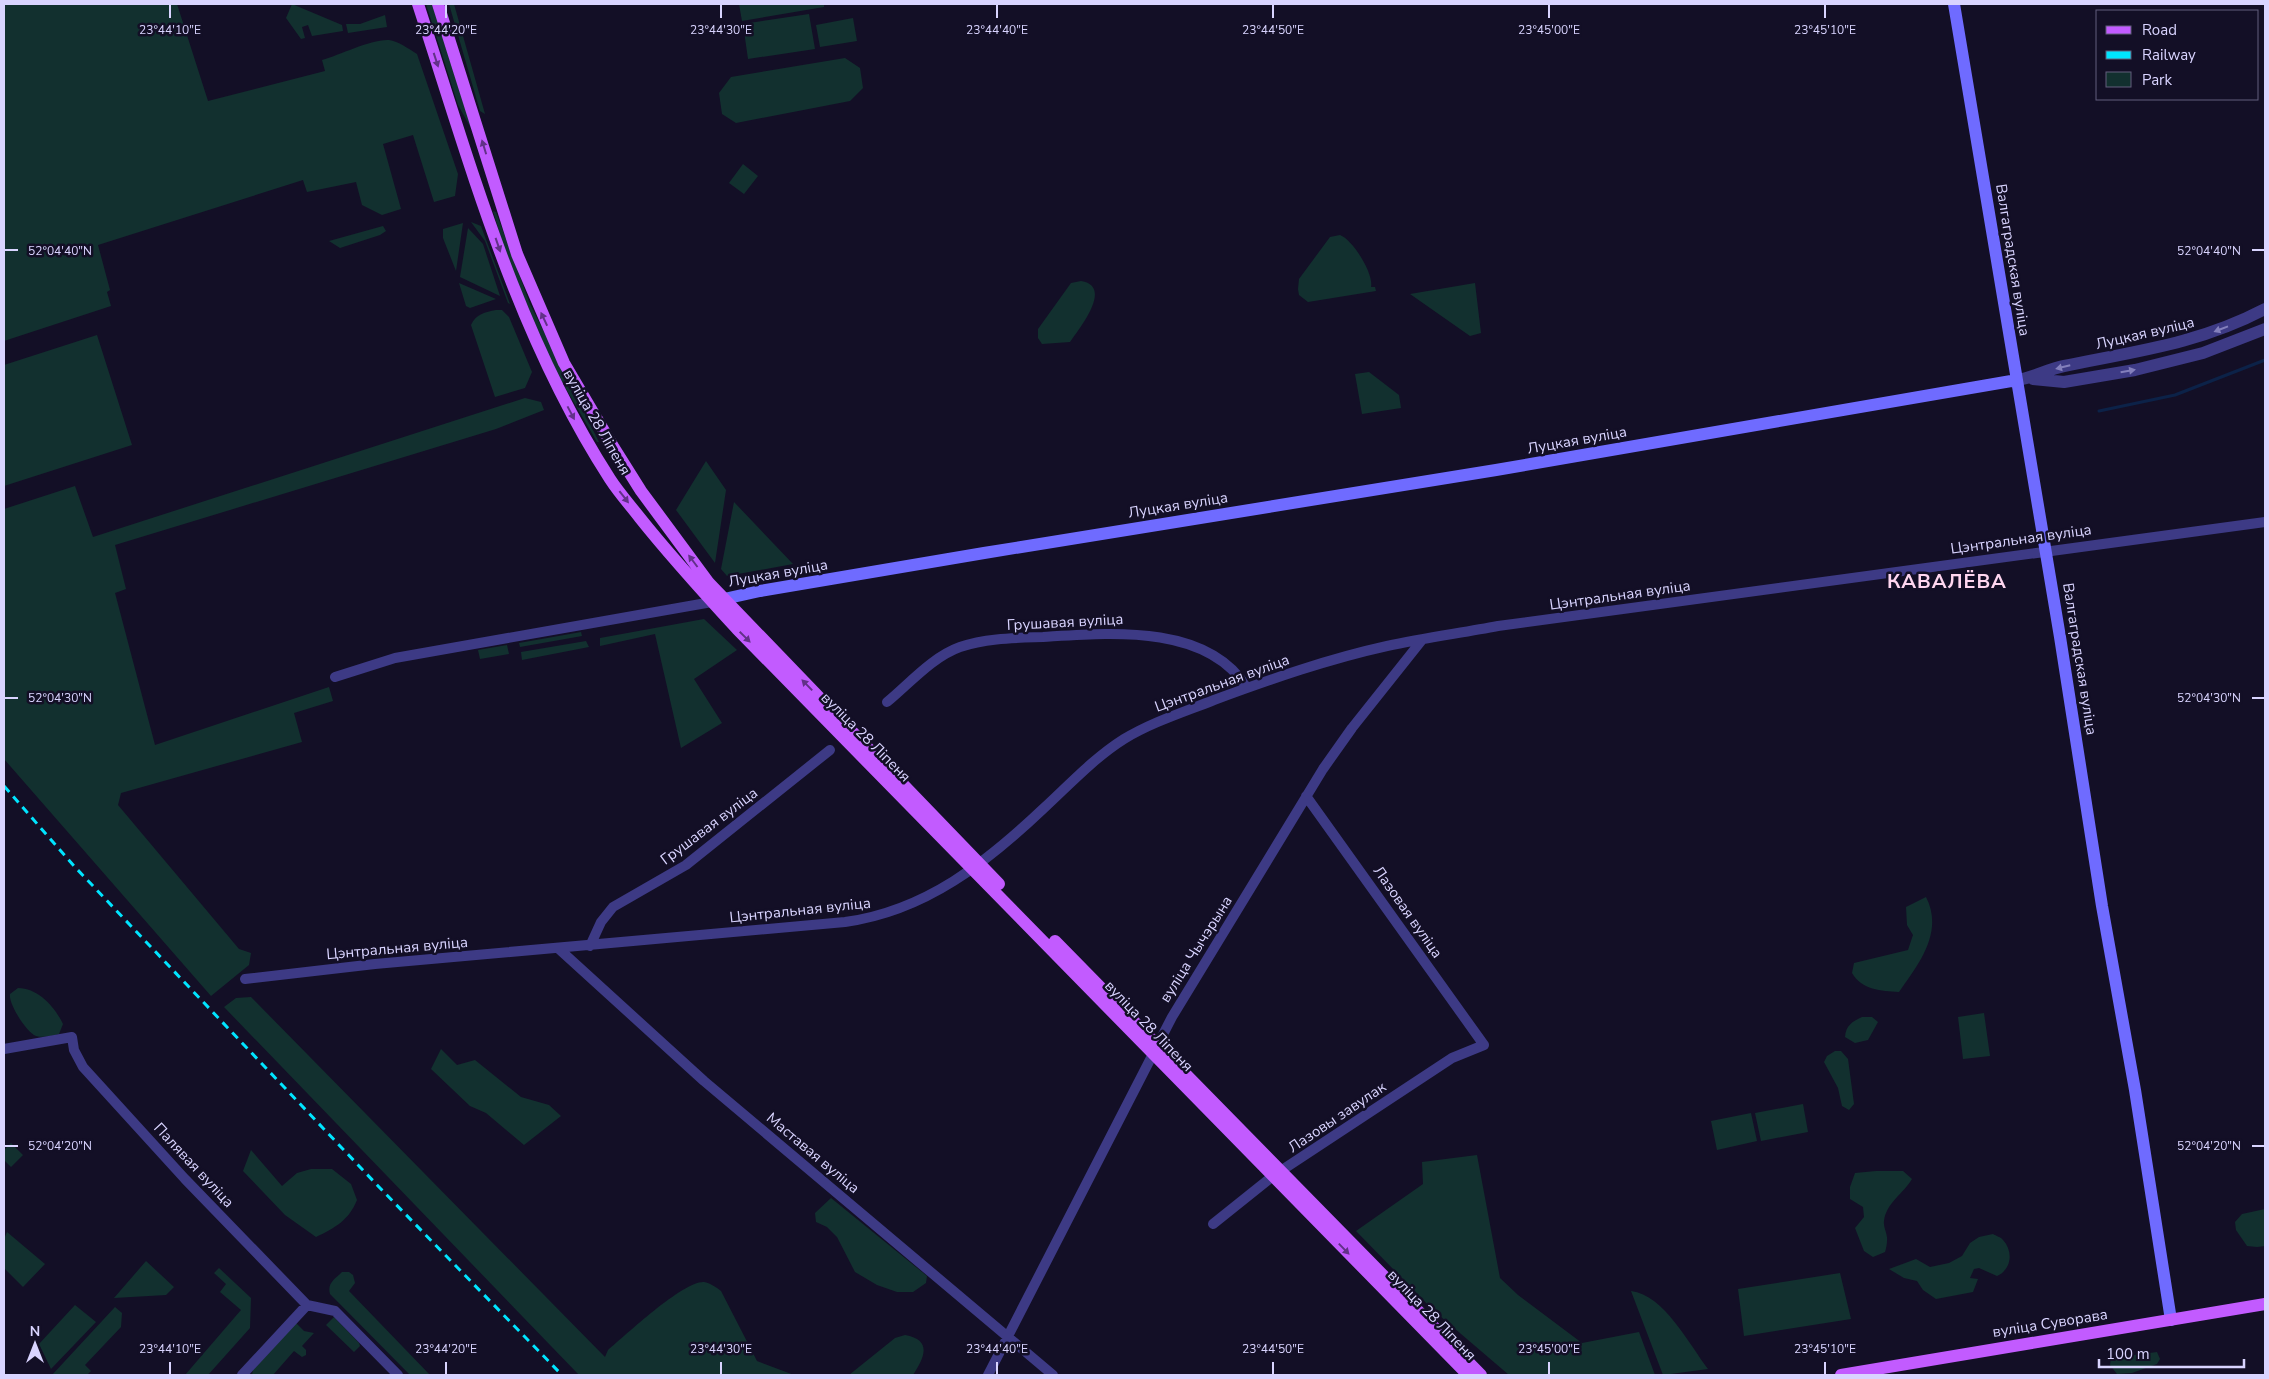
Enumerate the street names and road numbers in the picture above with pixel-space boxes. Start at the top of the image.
street label: Валгаградская вуліца [1991,182,2035,338]
street label: Луцкая вуліца [2094,312,2196,354]
street label: вуліца 28 Ліпеня [559,365,635,479]
street label: Луцкая вуліца [1526,421,1628,459]
street label: Луцкая вуліца [1127,487,1229,523]
street label: Цэнтральная вуліца [1949,519,2093,559]
street label: Луцкая вуліца [727,554,829,592]
street label: Цэнтральная вуліца [1548,575,1692,615]
street label: Валгаградская вуліца [2058,581,2102,737]
street label: Грушавая вуліца [1006,609,1124,635]
street label: Цэнтральная вуліца [1152,649,1292,717]
street label: вуліца 28 Ліпеня [817,688,915,786]
street label: Грушавая вуліца [656,783,762,869]
street label: Лазовая вуліца [1369,862,1447,962]
street label: вуліца Чычэрына [1155,892,1237,1006]
street label: Цэнтральная вуліца [728,893,872,927]
street label: Цэнтральная вуліца [325,932,469,964]
street label: вуліца 28 Ліпеня [1100,976,1198,1076]
street label: Лазовы завулак [1284,1077,1390,1157]
street label: Маставая вуліца [762,1108,864,1198]
street label: Палявая вуліца [149,1118,239,1212]
street label: вуліца 28 Ліпеня [1383,1265,1481,1365]
street label: вуліца Суворава [1991,1304,2109,1342]

